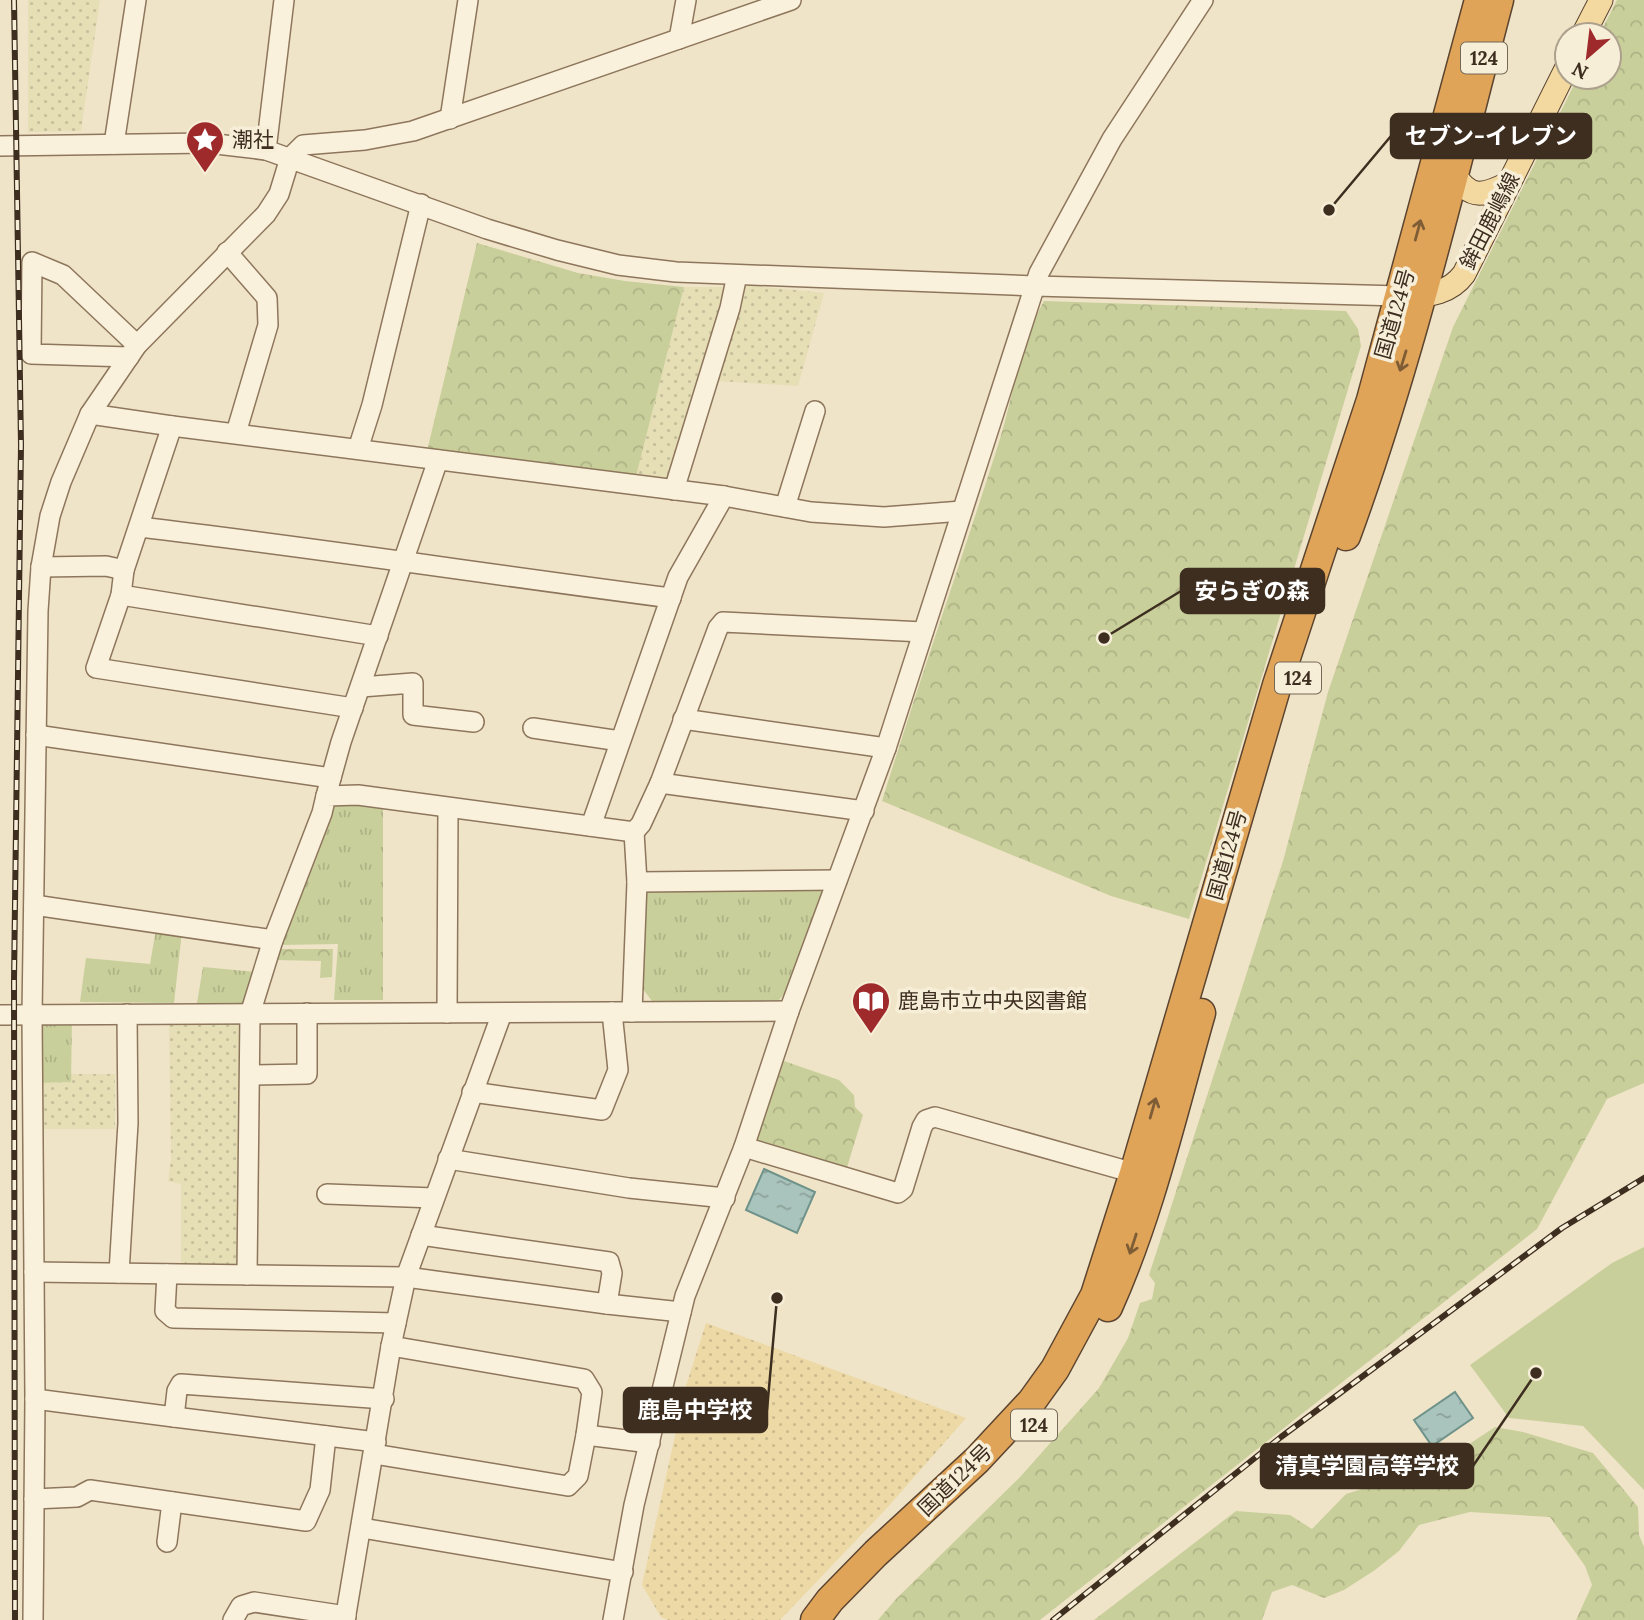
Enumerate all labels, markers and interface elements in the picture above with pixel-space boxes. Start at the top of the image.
north arrow [1553,21,1623,91]
road number: 124 [1461,43,1507,74]
text: N [1568,57,1592,85]
callout: セブン-イレブン [1391,114,1591,158]
place icon: 潮社 [184,119,226,174]
text: セブン-イレブン [1405,121,1577,150]
place label: 潮社 [232,126,274,153]
street label: 鉾田鹿嶋線 [1454,168,1525,274]
one-way arrow [1413,219,1426,241]
street label: 国道124号 [1369,266,1420,362]
one-way arrow [1396,350,1408,372]
callout: 安らぎの森 [1181,569,1324,613]
text: 安らぎの森 [1195,576,1310,605]
road number: 124 [1275,663,1321,694]
street label: 国道124号 [1201,807,1252,903]
library icon: 鹿島市立中央図書館 [850,980,892,1035]
place label: 鹿島市立中央図書館 [898,987,1087,1014]
one-way arrow [1148,1097,1161,1119]
one-way arrow [1126,1233,1139,1255]
callout: 鹿島中学校 [624,1388,767,1432]
text: 鹿島中学校 [638,1395,753,1424]
road number: 124 [1011,1410,1057,1441]
street label: 国道124号 [912,1438,997,1522]
callout: 清真学園高等学校 [1261,1444,1473,1488]
text: 清真学園高等学校 [1275,1451,1459,1480]

